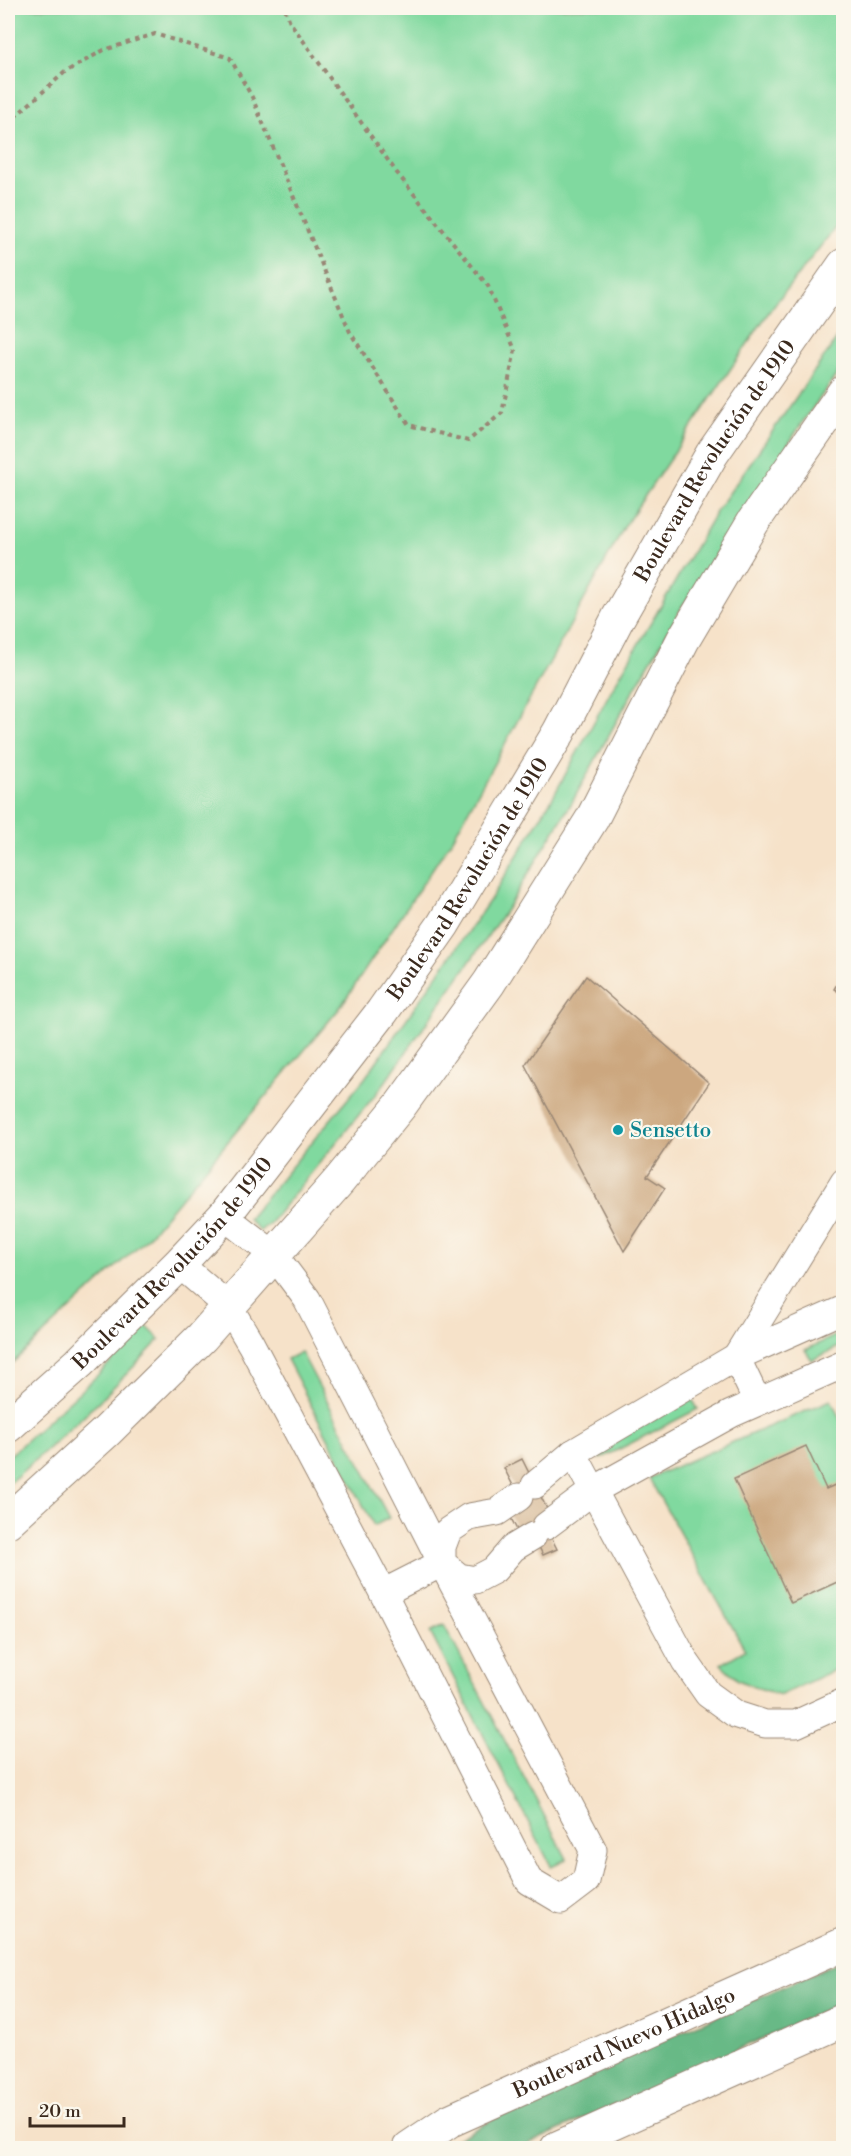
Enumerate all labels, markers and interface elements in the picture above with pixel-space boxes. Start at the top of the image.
street label: Boulevard Revolución de 1910 [629,335,802,588]
street label: Boulevard Revolución de 1910 [382,753,555,1007]
place label: Sensetto [630,1118,711,1144]
marker: Sensetto [611,1123,625,1137]
street label: Boulevard Revolución de 1910 [67,1152,279,1376]
street label: Boulevard Nuevo Hidalgo [508,1982,740,2105]
scale bar [30,2090,124,2128]
text: 20 m [39,2100,81,2123]

